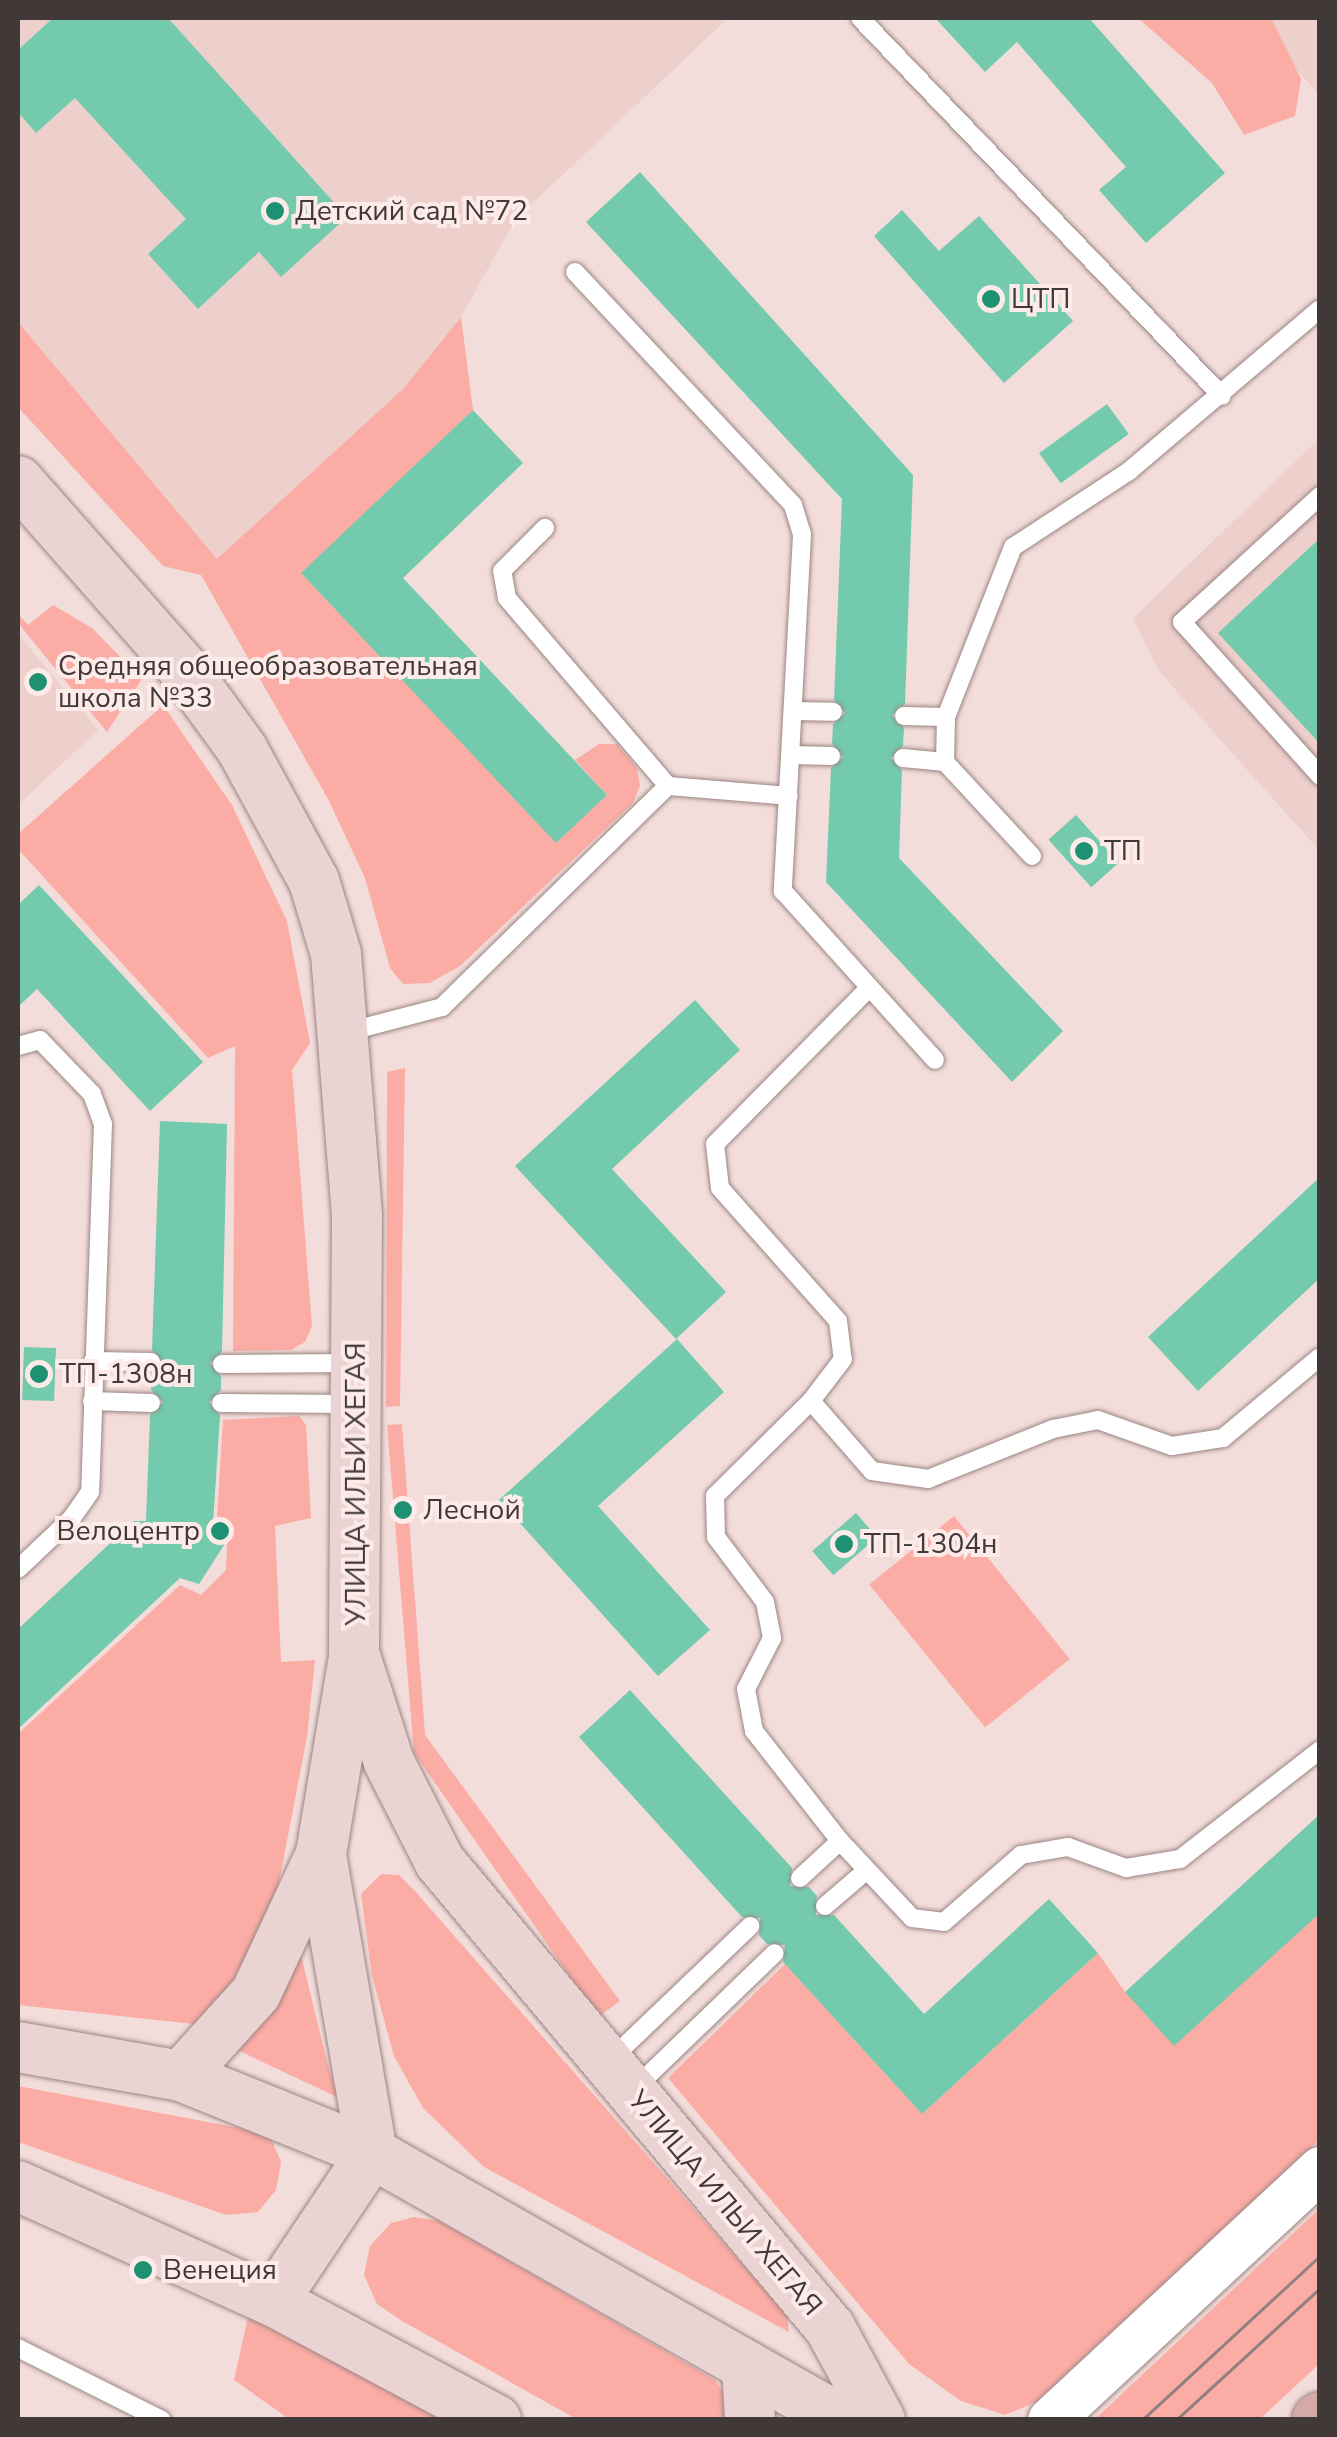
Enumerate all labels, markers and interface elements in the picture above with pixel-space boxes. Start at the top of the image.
place label: Детский сад №72 [295,194,528,228]
marker: Детский сад №72 [264,200,286,222]
place label: ЦТП [1011,282,1070,316]
marker: ЦТП [980,288,1002,310]
place label: Средняя общеобразовательная школа №33 [58,649,478,715]
marker: Средняя общеобразовательная школа №33 [27,671,49,693]
place label: ТП [1104,834,1142,868]
marker: ТП [1073,840,1095,862]
street label: УЛИЦА ИЛЬИ ХЕГАЯ [339,1342,373,1626]
place label: ТП-1308н [59,1357,193,1391]
marker: ТП-1308н [28,1363,50,1385]
place label: Лесной [423,1493,521,1527]
marker: Лесной [392,1499,414,1521]
place label: Велоцентр [57,1514,200,1548]
marker: Велоцентр [209,1520,231,1542]
place label: ТП-1304н [864,1527,998,1561]
marker: ТП-1304н [833,1533,855,1555]
street label: УЛИЦА ИЛЬИ ХЕГАЯ [621,2084,829,2322]
place label: Венеция [163,2253,277,2287]
marker: Венеция [132,2259,154,2281]

